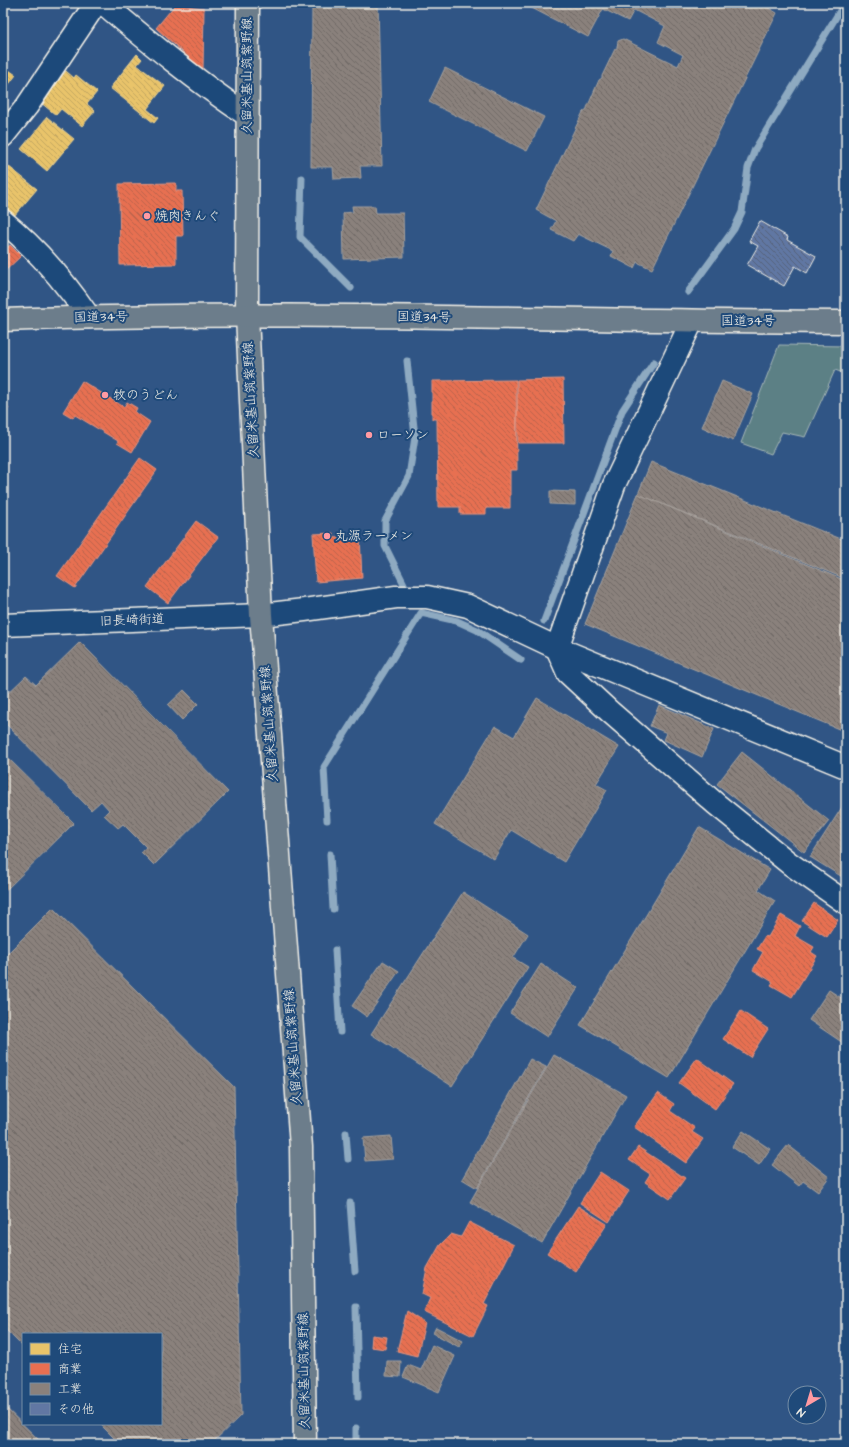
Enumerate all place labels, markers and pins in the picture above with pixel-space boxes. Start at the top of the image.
place label: 焼肉きんぐ [155,207,220,225]
marker: 焼肉きんぐ [142,211,152,221]
place label: 牧のうどん [113,386,178,404]
marker: 牧のうどん [100,390,110,400]
place label: ローソン [377,426,429,444]
marker: ローソン [364,430,374,440]
place label: 丸源ラーメン [335,527,413,545]
marker: 丸源ラーメン [322,531,332,541]

